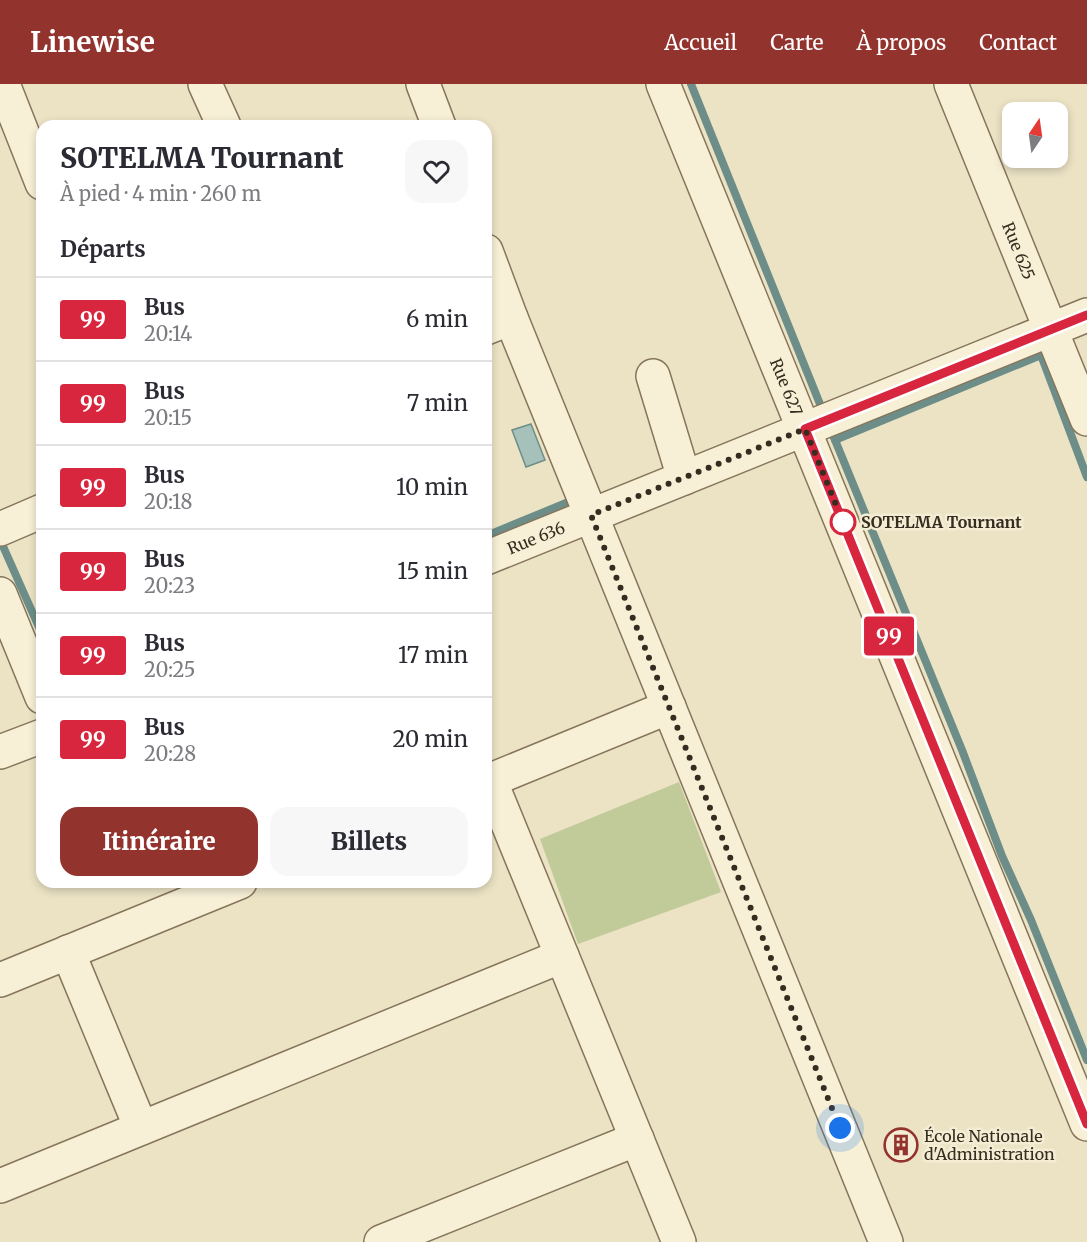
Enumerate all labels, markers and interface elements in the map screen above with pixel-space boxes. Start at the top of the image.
text: Linewise [30,24,155,60]
text: Accueil [664,29,737,56]
text: Carte [770,29,824,56]
text: À propos [857,29,946,56]
text: Contact [979,29,1057,56]
north arrow [1002,102,1068,168]
map controls [1002,102,1068,168]
text: SOTELMA Tournant [60,140,344,176]
button: heart [405,140,468,203]
text: À pied · 4 min · 260 m [60,181,261,206]
street label: Rue 625 [998,219,1039,283]
text: Départs [60,235,146,263]
text: Bus [144,293,185,321]
text: 6 min [406,305,468,333]
text: 99 [80,306,106,333]
text: 20:14 [144,321,192,346]
street label: Rue 627 [766,355,807,418]
text: Bus [144,377,185,405]
text: 7 min [407,389,468,417]
text: 99 [80,390,106,417]
text: 20:15 [144,405,192,430]
text: Bus [144,461,185,489]
text: 10 min [396,473,468,501]
text: 99 [80,474,106,501]
text: 20:18 [144,489,192,514]
marker: SOTELMA Tournant [830,509,856,535]
place label: SOTELMA Tournant [861,512,1022,532]
street label: Rue 636 [504,517,568,558]
text: Bus [144,545,185,573]
text: 15 min [397,557,468,585]
text: 99 [80,558,106,585]
text: 20:23 [144,573,195,598]
line badge: 99 [862,616,916,656]
text: 99 [876,623,902,650]
text: Bus [144,629,185,657]
text: 17 min [398,641,468,669]
text: 99 [80,642,106,669]
text: 20:25 [144,657,195,682]
text: Bus [144,713,185,741]
text: 20 min [392,725,468,753]
text: 99 [80,726,106,753]
text: 20:28 [144,741,196,766]
button: Itinéraire [60,807,258,876]
button: Billets [270,807,468,876]
your location [825,1113,855,1143]
place label: École Nationale d'Administration [924,1126,1055,1164]
building icon: École Nationale d'Administration [883,1127,919,1163]

